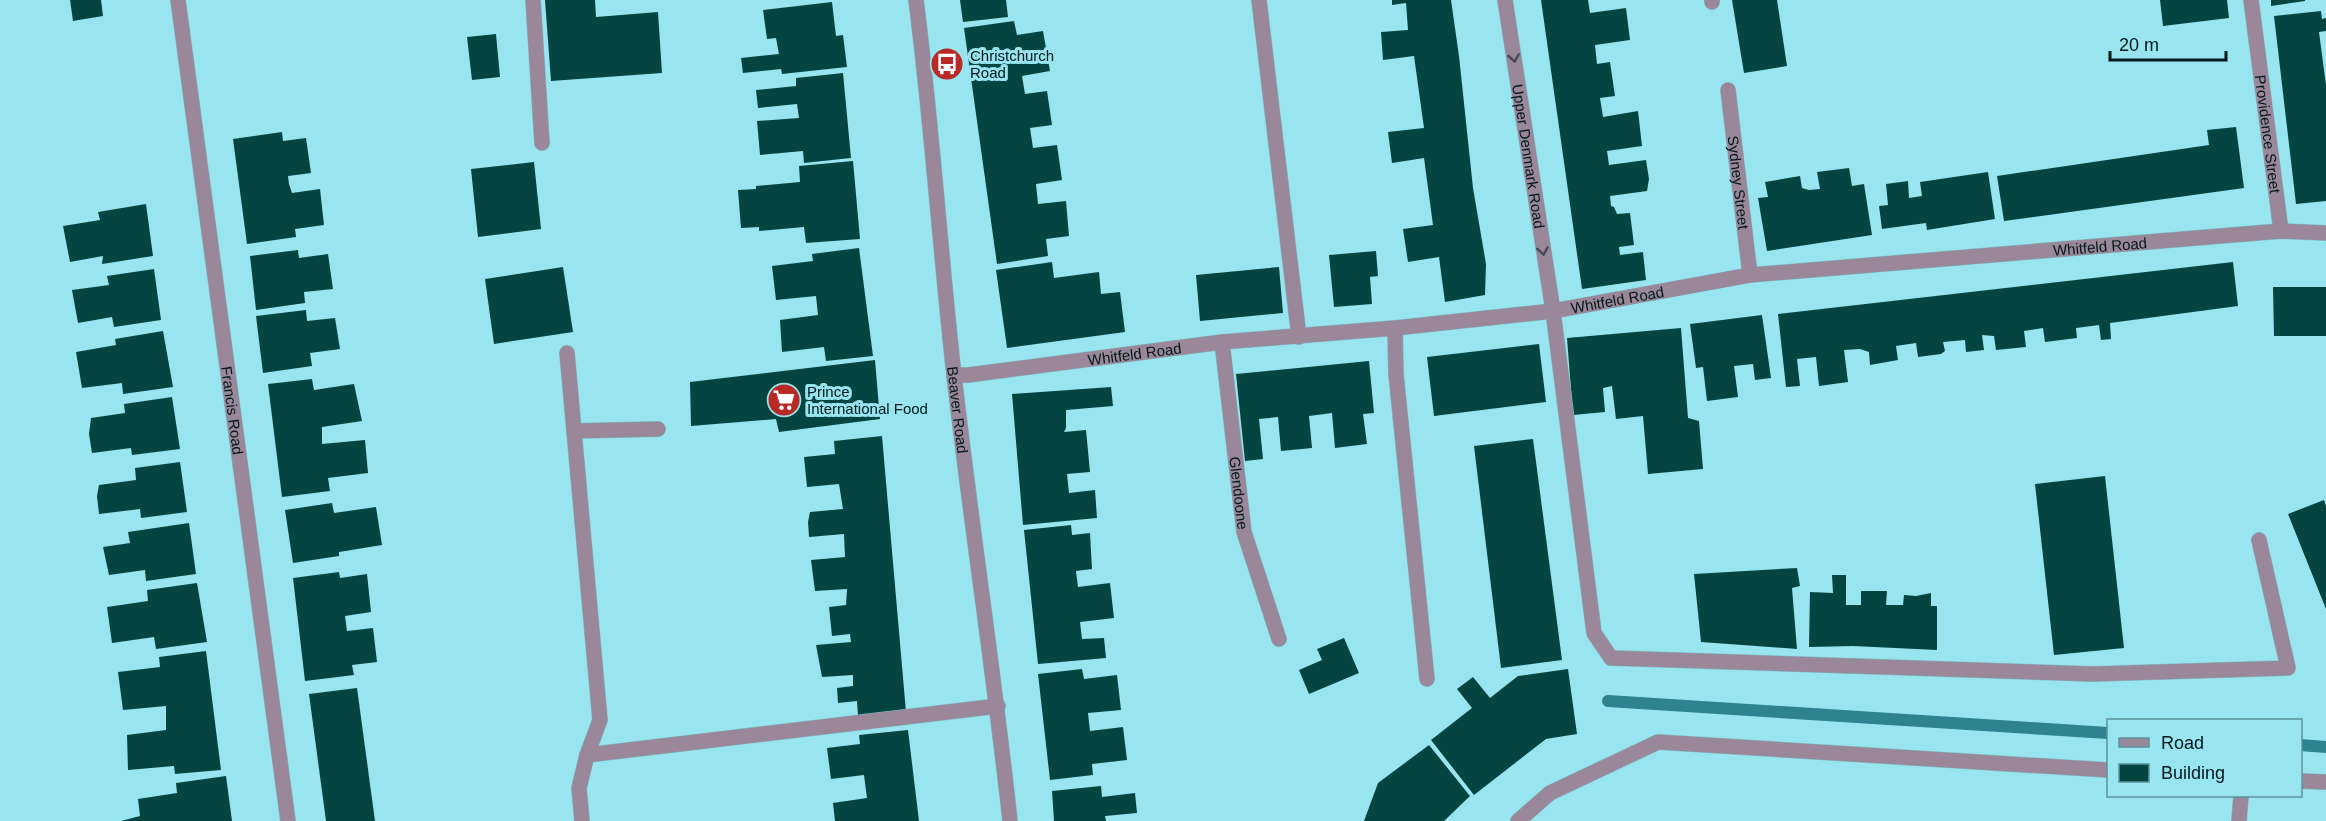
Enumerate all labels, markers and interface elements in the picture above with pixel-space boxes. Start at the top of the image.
scale bar [2110,24,2226,62]
text: 20 m [2119,35,2159,55]
bus stop icon: Christchurch Road [929,46,965,82]
place label: Christchurch Road [970,47,1054,81]
one-way arrow [1507,53,1519,62]
street label: Providence Street [2252,74,2285,195]
street label: Upper Denmark Road [1510,83,1549,230]
street label: Sydney Street [1725,135,1753,231]
street label: Whitfeld Road [2052,234,2148,258]
one-way arrow [1537,246,1549,255]
street label: Whitfeld Road [1569,282,1665,316]
street label: Whitfeld Road [1087,339,1182,368]
street label: Francis Road [219,365,247,456]
street label: Beaver Road [945,365,972,454]
supermarket icon: Prince International Food [766,382,802,418]
place label: Prince International Food [807,383,928,417]
street label: Glendoone [1227,456,1252,530]
legend [2107,719,2302,797]
text: Road [2161,733,2204,753]
text: Building [2161,763,2225,783]

